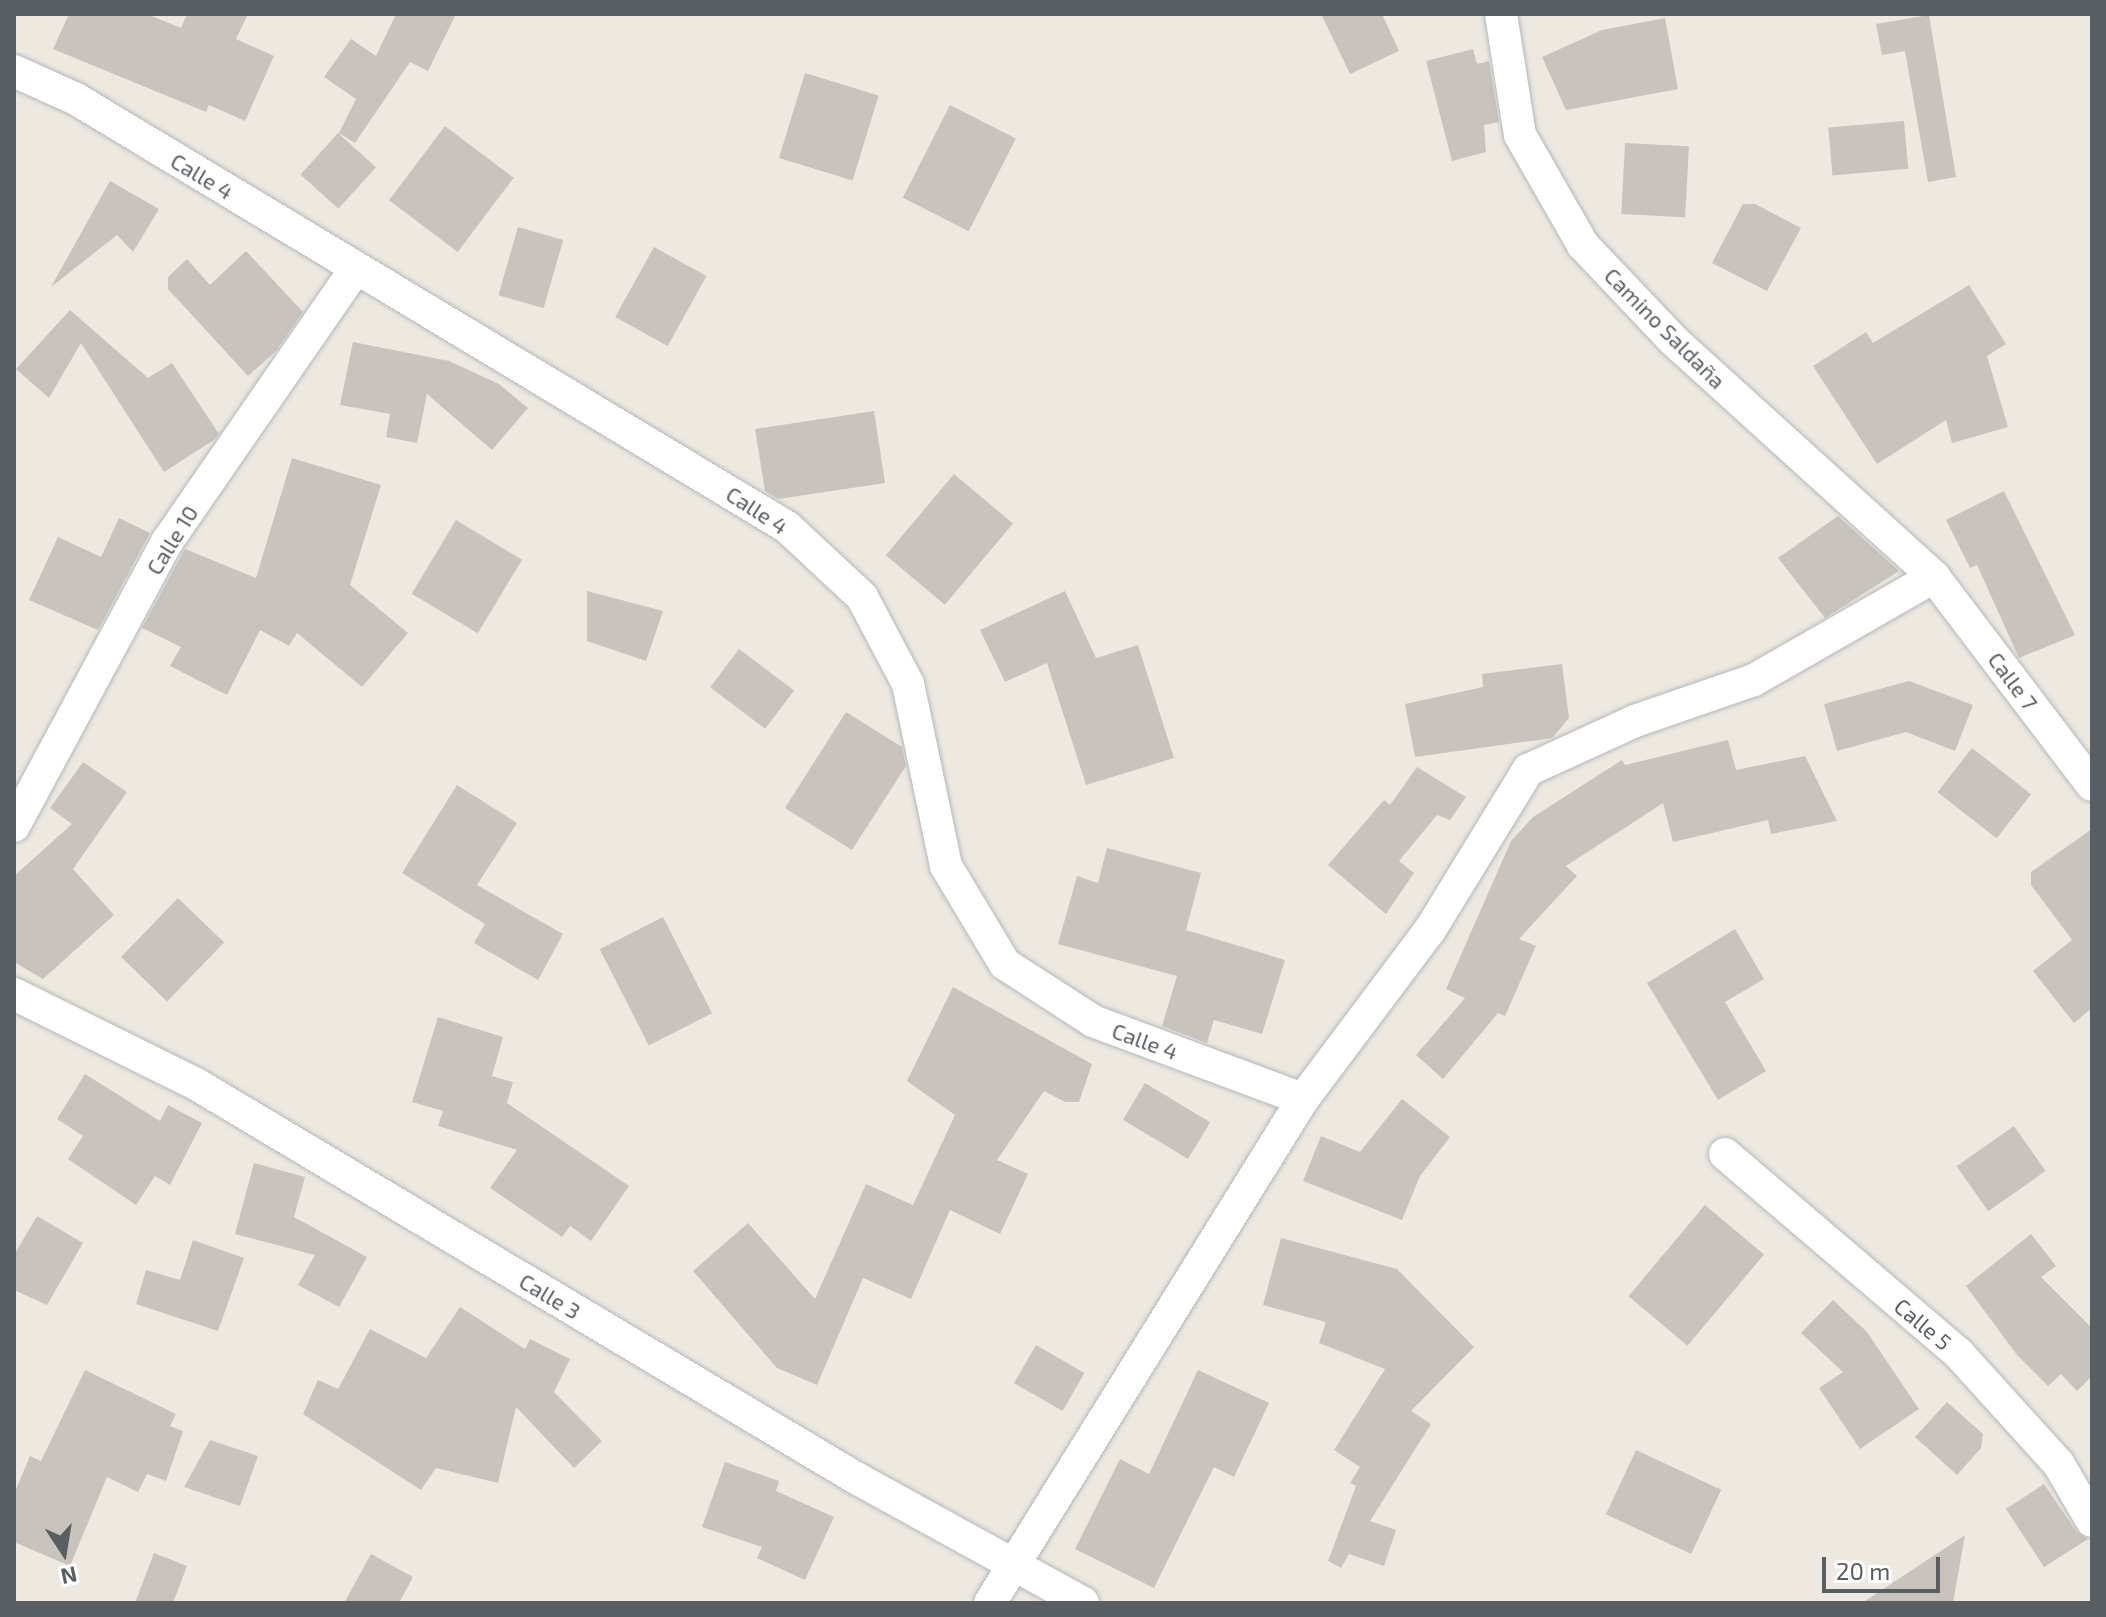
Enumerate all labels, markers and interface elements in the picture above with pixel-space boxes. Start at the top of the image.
street label: Calle 4 [166,147,238,205]
street label: Camino Saldaña [1599,262,1731,394]
street label: Calle 4 [721,480,793,540]
street label: Calle 10 [141,501,203,579]
street label: Calle 7 [1983,647,2043,715]
street label: Calle 4 [1109,1017,1181,1065]
street label: Calle 3 [515,1268,585,1324]
street label: Calle 5 [1889,1293,1957,1355]
north arrow [24,1513,104,1593]
scale bar [1826,1541,1944,1591]
text: 20 m [1836,1556,1890,1585]
text: N [59,1562,79,1591]

